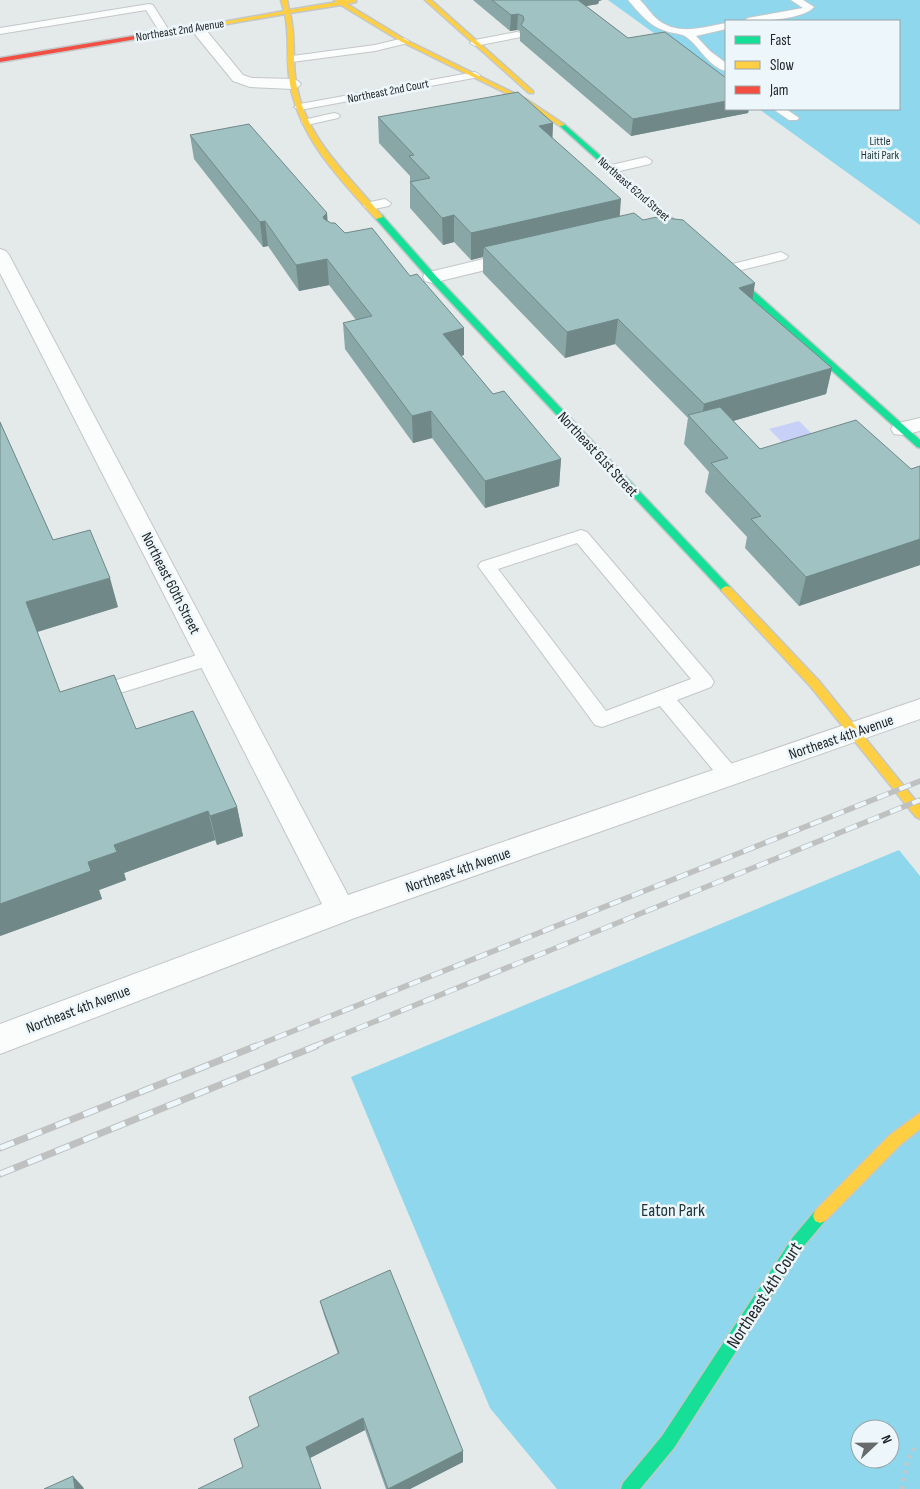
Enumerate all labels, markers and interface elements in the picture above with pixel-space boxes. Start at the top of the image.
street label: Northeast 2nd Avenue [135,16,225,45]
legend [725,20,900,110]
text: Fast [770,31,792,50]
text: Slow [770,56,794,75]
street label: Northeast 2nd Court [346,76,430,107]
text: Jam [769,81,788,100]
park label: Little Haiti Park [861,134,900,163]
street label: Northeast 62nd Street [595,154,673,225]
street label: Northeast 61st Street [553,408,642,501]
street label: Northeast 60th Street [137,529,205,638]
street label: Northeast 4th Avenue [786,711,896,764]
street label: Northeast 4th Avenue [403,844,513,897]
street label: Northeast 4th Avenue [24,981,133,1038]
park label: Eaton Park [641,1200,705,1221]
street label: Northeast 4th Court [722,1238,807,1352]
north arrow [850,1419,900,1469]
text: N [877,1433,896,1446]

